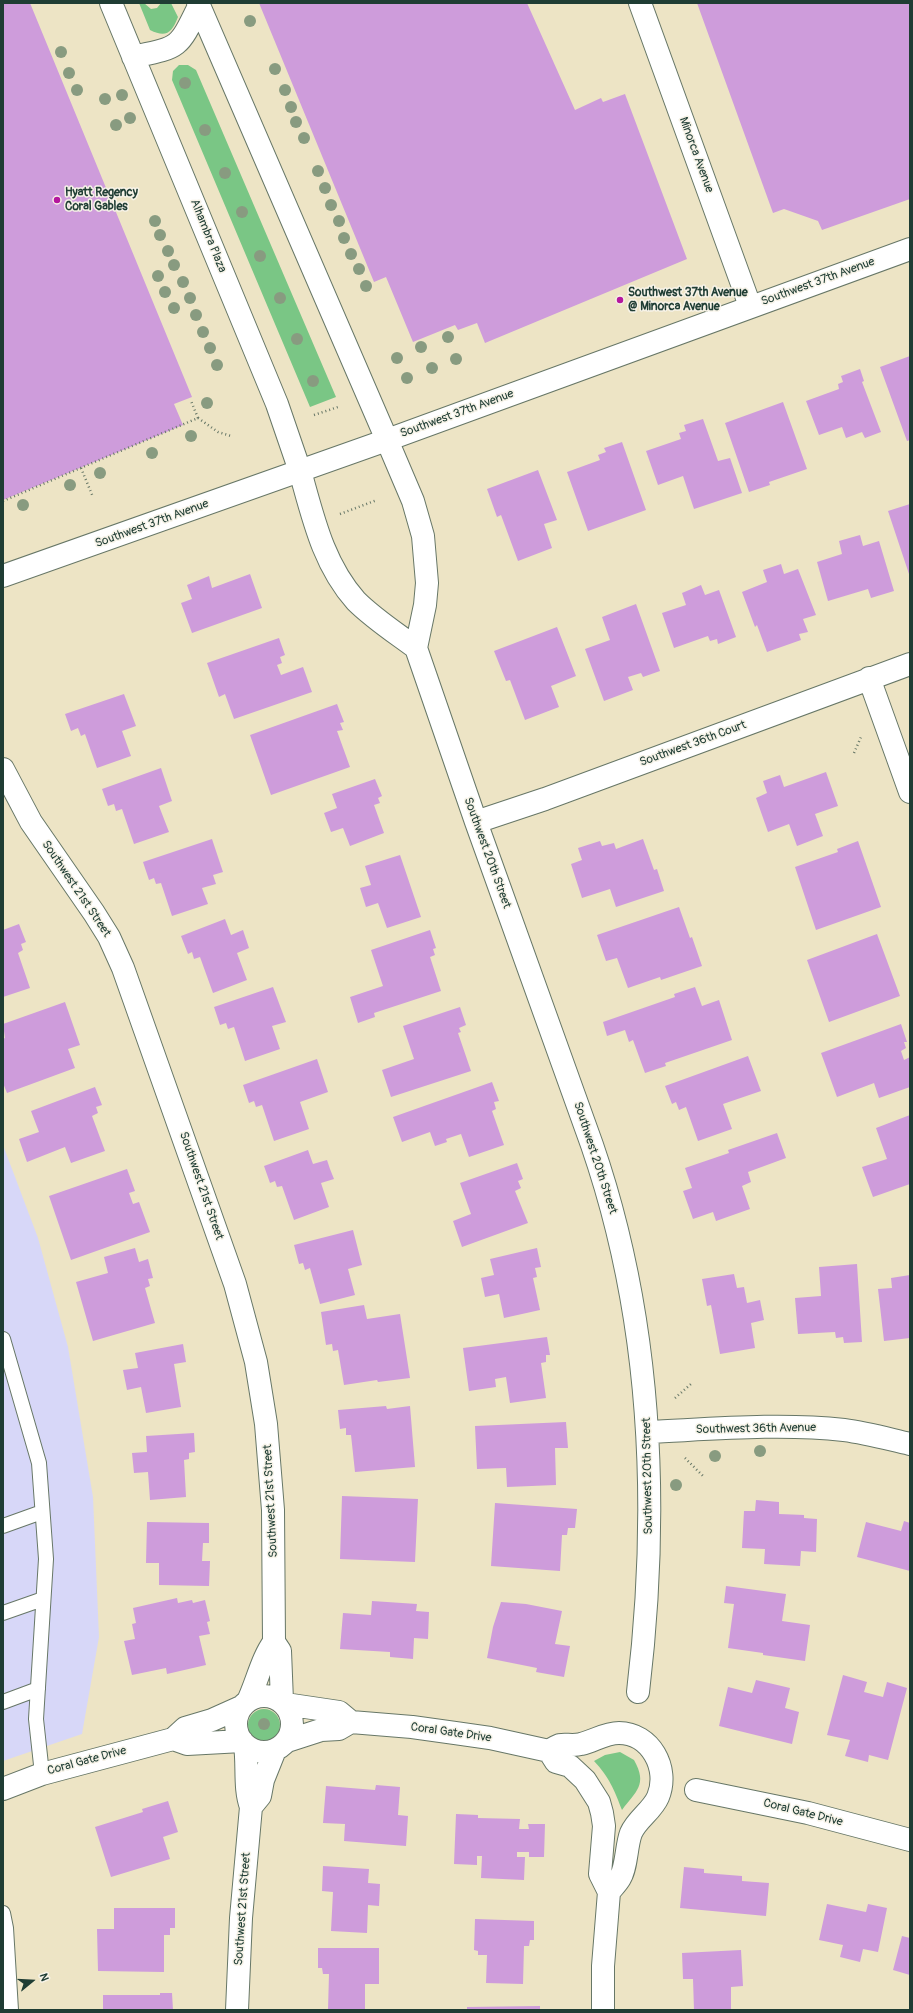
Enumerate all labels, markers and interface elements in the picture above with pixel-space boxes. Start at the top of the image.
street label: Minorca Avenue [676,115,716,195]
place label: Hyatt Regency Coral Gables [65,186,138,214]
marker: Hyatt Regency Coral Gables [52,195,62,205]
street label: Alhambra Plaza [187,197,229,275]
street label: Southwest 37th Avenue [759,255,877,309]
place label: Southwest 37th Avenue @ Minorca Avenue [628,286,748,314]
marker: Southwest 37th Avenue @ Minorca Avenue [615,295,625,305]
street label: Southwest 37th Avenue [398,387,516,441]
street label: Southwest 37th Avenue [93,497,211,551]
street label: Southwest 36th Court [638,718,748,770]
street label: Southwest 20th Street [460,795,514,911]
street label: Southwest 21st Street [38,838,114,940]
street label: Southwest 20th Street [570,1100,620,1216]
street label: Southwest 21st Street [176,1130,226,1242]
street label: Southwest 20th Street [640,1417,656,1535]
street label: Southwest 36th Avenue [696,1421,816,1437]
street label: Southwest 21st Street [261,1444,281,1558]
street label: Coral Gate Drive [410,1720,492,1746]
street label: Coral Gate Drive [46,1744,128,1778]
street label: Coral Gate Drive [762,1796,844,1830]
street label: Southwest 21st Street [232,1852,254,1966]
north arrow [12,1961,52,2001]
text: N [37,1972,51,1983]

